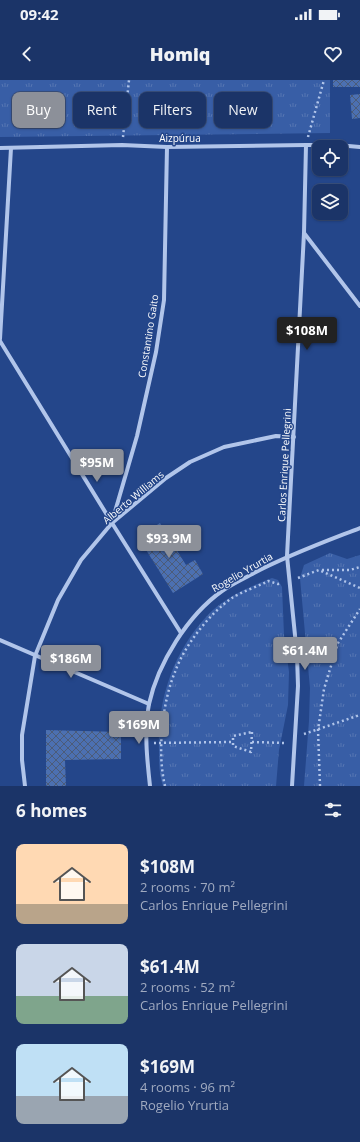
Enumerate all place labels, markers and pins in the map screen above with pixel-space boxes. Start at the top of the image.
pin: $108M [279,317,335,351]
pin: $95M [73,449,121,483]
pin: $93.9M [136,525,202,559]
pin: $61.4M [272,637,338,671]
pin: $186M [43,645,99,679]
pin: $169M [111,711,167,745]

